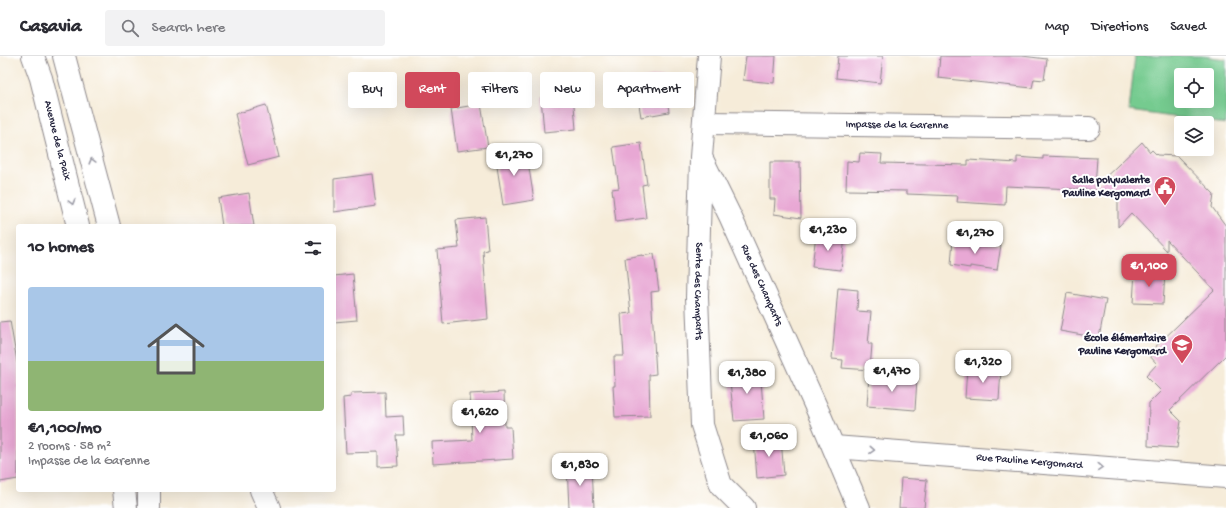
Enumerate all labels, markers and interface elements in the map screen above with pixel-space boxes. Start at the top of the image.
search box [105,10,385,46]
text: Casavia [20,16,81,39]
icon: search [119,17,141,39]
text: Search here [151,19,225,37]
text: Map [1045,19,1069,36]
text: Directions [1091,19,1148,36]
text: Saved [1170,19,1206,36]
map controls [1174,68,1214,156]
button: locate [1174,68,1214,108]
chip: Buy [348,72,397,108]
chip: Rent [405,72,460,108]
chip: Filters [468,72,532,108]
chip: New [540,72,595,108]
chip: Apartment [603,72,694,108]
street label: Avenue de la Paix [41,99,72,182]
button: layers [1174,116,1214,156]
street label: Impasse de la Garenne [845,119,949,132]
pin: €1,270 [481,143,547,177]
text: €1,270 [495,148,533,163]
one-way arrow [88,158,96,164]
place label: Salle polyvalente Pauline Kergomard [1061,174,1152,201]
public building icon: Salle polyvalente Pauline Kergomard [1152,174,1178,207]
one-way arrow [67,198,76,205]
pin: €1,230 [795,218,861,252]
pin: €1,270 [942,221,1008,255]
text: €1,230 [809,223,847,238]
text: €1,270 [956,226,994,241]
icon: filters [302,237,324,259]
text: 10 homes [28,238,94,258]
street label: Sente des Champarts [691,242,705,341]
street label: Rue des Champarts [738,243,785,329]
pin: €1,100 [1116,254,1182,288]
text: €1,100 [1130,259,1168,274]
icon: home [140,313,212,385]
place label: École élémentaire Pauline Kergomard [1077,331,1168,359]
school or university icon: École élémentaire Pauline Kergomard [1169,332,1195,365]
pin: €1,320 [950,350,1016,384]
text: €1,320 [964,355,1002,370]
pin: €1,470 [859,359,925,393]
pin: €1,380 [714,361,780,395]
text: €1,470 [873,364,911,379]
text: €1,380 [728,366,766,381]
pin: €1,620 [447,400,513,434]
text: €1,620 [461,405,499,420]
text: €1,100/mo [28,419,101,439]
pin: €1,060 [736,424,802,458]
text: €1,060 [750,429,788,444]
text: 2 rooms · 58 m² [28,439,111,454]
one-way arrow [869,446,875,455]
street label: Rue Pauline Kergomard [976,452,1085,472]
pin: €1,830 [547,453,613,487]
text: Impasse de la Garenne [28,454,150,469]
text: €1,830 [561,458,599,473]
one-way arrow [1097,463,1103,472]

